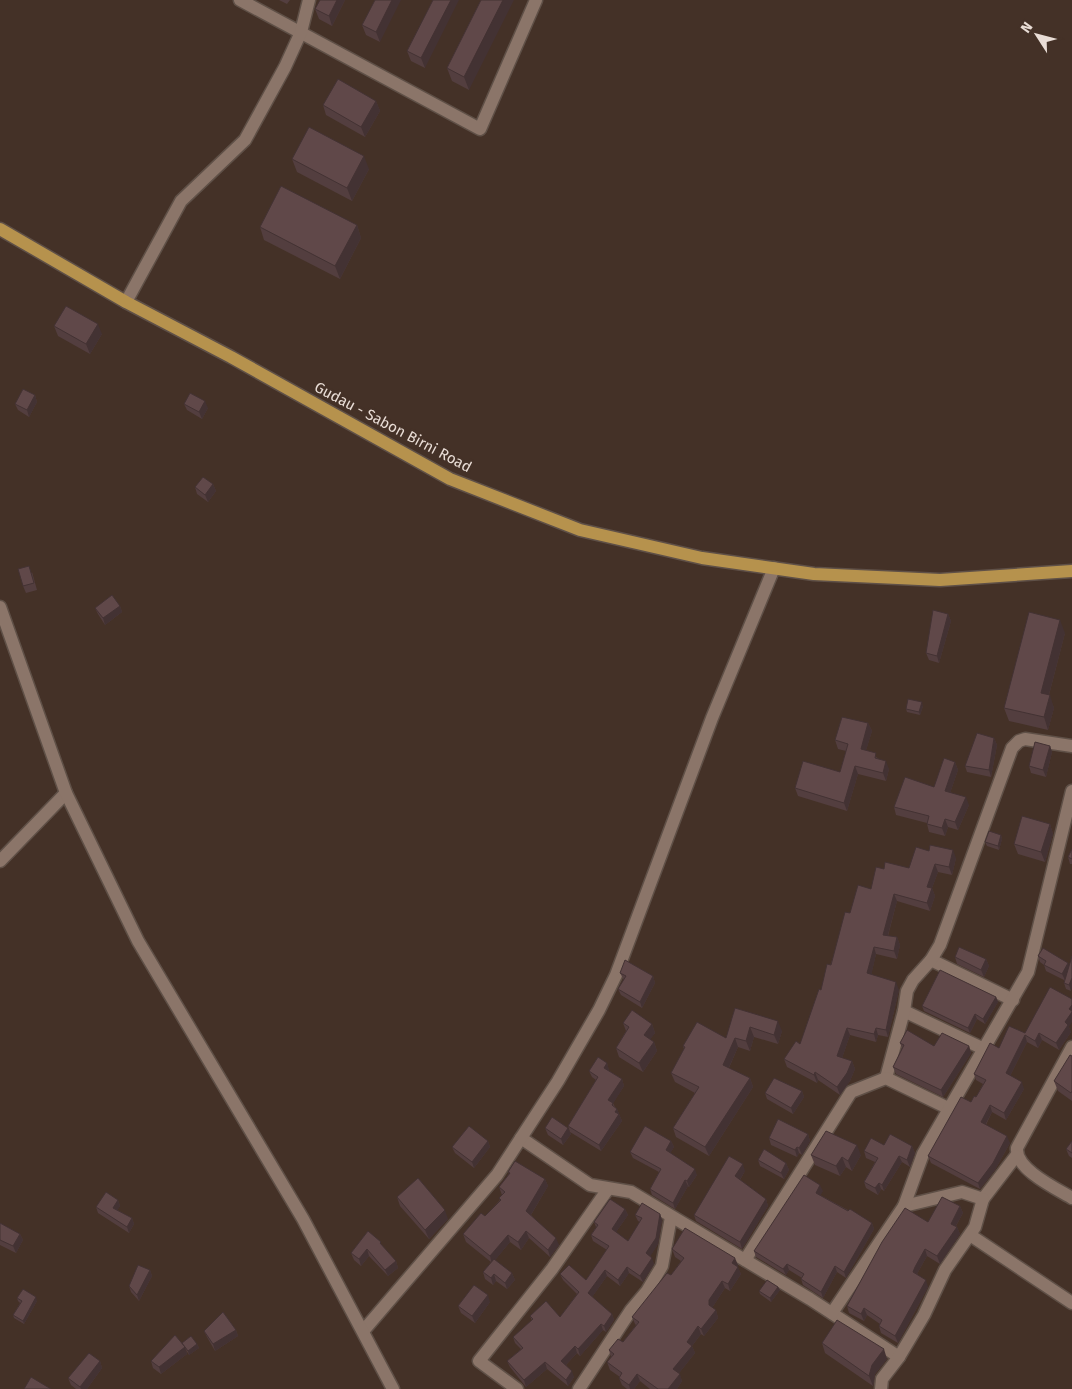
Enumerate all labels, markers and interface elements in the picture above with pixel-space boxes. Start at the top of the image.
north arrow [1012,10,1062,60]
text: N [1017,19,1036,36]
street label: Gudau - Sabon Birni Road [311,378,475,476]

